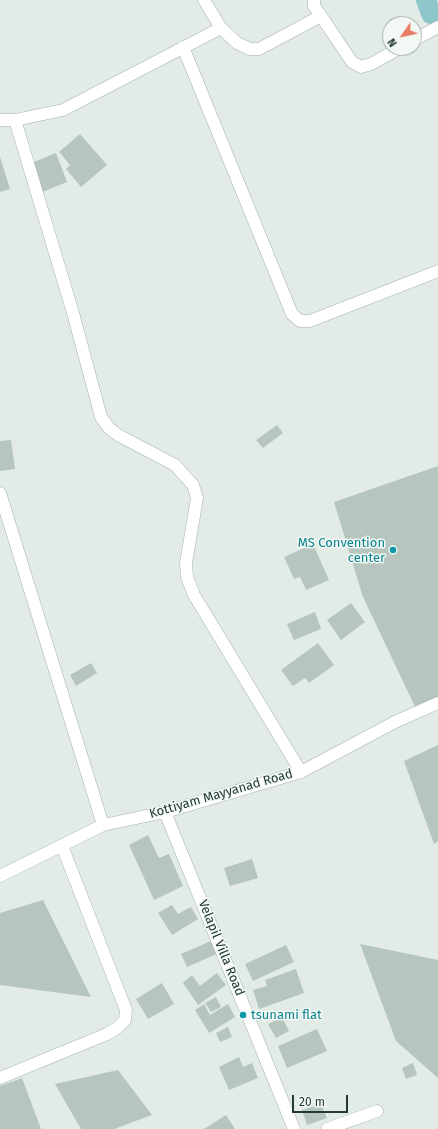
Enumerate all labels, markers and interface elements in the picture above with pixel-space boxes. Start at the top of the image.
north arrow [382,16,422,56]
text: N [385,36,400,49]
place label: MS Convention center [298,535,385,566]
marker: MS Convention center [388,545,398,555]
street label: Kottiyam Mayyanad Road [147,766,295,822]
street label: Velapil Villa Road [195,898,247,998]
place label: tsunami flat [251,1007,322,1023]
marker: tsunami flat [238,1010,248,1020]
scale bar [294,1087,350,1113]
text: 20 m [299,1095,325,1109]

